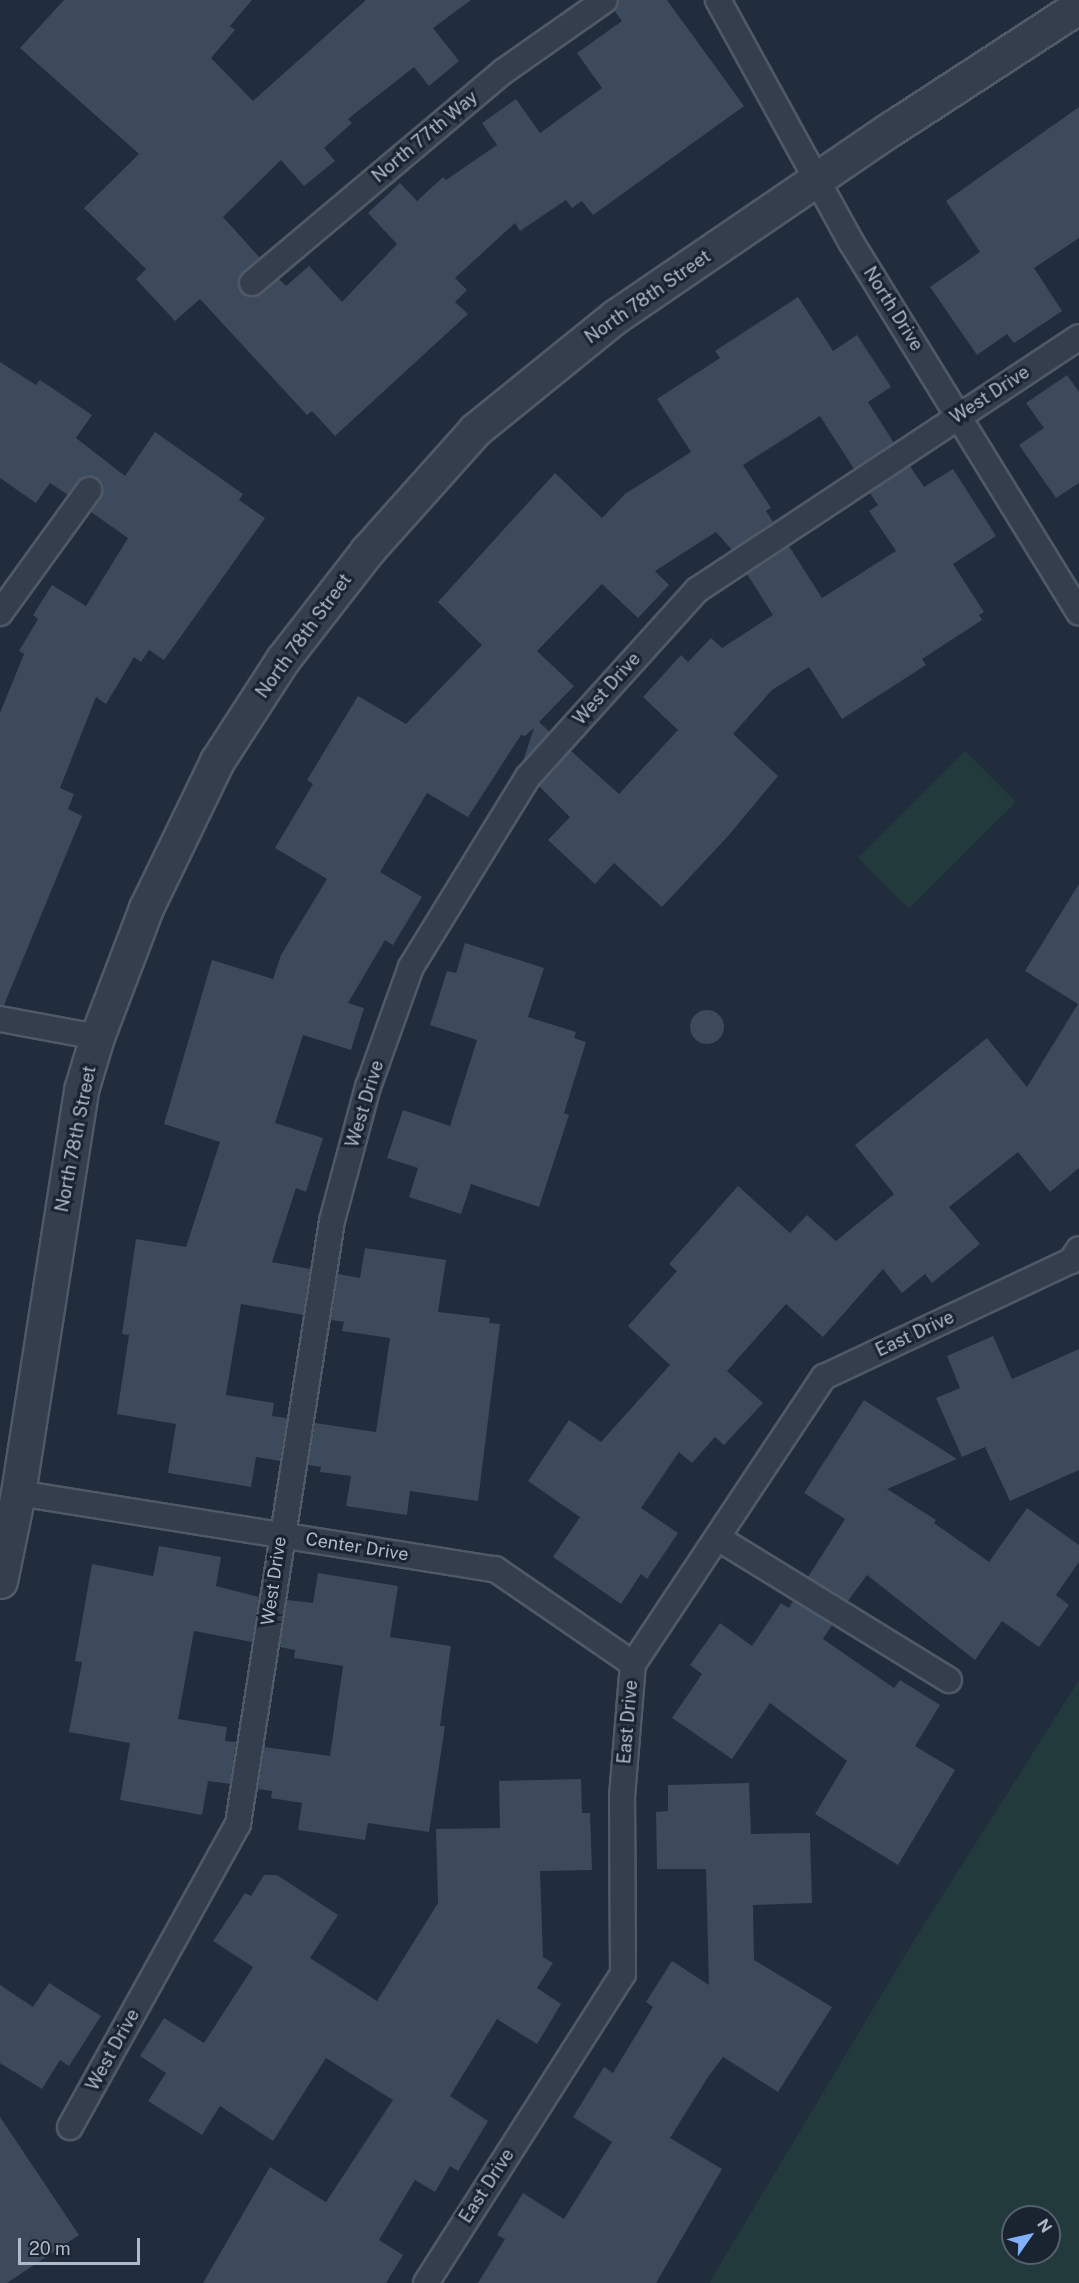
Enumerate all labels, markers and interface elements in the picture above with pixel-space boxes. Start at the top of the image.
street label: North 77th Way [368,86,482,188]
street label: North 78th Street [581,246,715,348]
street label: North Drive [859,263,927,355]
street label: West Drive [946,361,1034,429]
street label: North 78th Street [252,570,356,702]
street label: West Drive [569,648,645,730]
street label: West Drive [342,1058,388,1150]
street label: North 78th Street [51,1064,101,1214]
street label: East Drive [872,1306,958,1362]
street label: Center Drive [304,1528,410,1566]
street label: West Drive [257,1535,291,1627]
street label: East Drive [614,1679,642,1765]
street label: West Drive [82,2005,144,2095]
street label: East Drive [455,2145,519,2227]
north arrow [1001,2205,1061,2265]
text: N [1033,2215,1056,2236]
scale bar [21,2226,142,2264]
text: 20 m [29,2238,71,2259]

